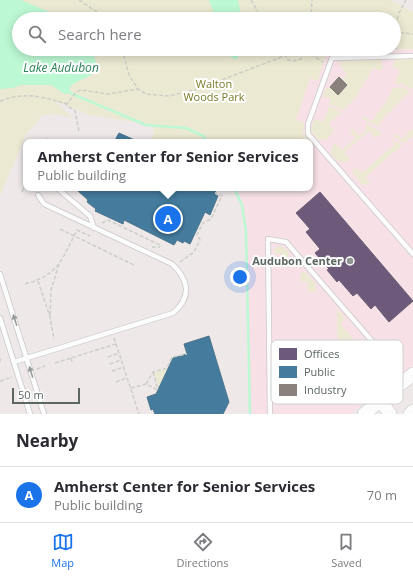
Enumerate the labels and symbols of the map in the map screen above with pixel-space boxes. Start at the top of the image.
water label: Lake Audubon [23,59,99,76]
park label: Walton Woods Park [183,76,245,104]
pin: A [155,204,181,234]
place label: Audubon Center [252,253,342,268]
marker: Audubon Center [345,256,355,266]
your location [230,267,250,287]
one-way arrow [12,314,18,326]
legend [271,340,403,404]
text: Offices [304,346,339,361]
text: Public [304,364,335,379]
one-way arrow [28,366,34,378]
text: Industry [304,382,347,397]
scale bar [12,386,80,405]

